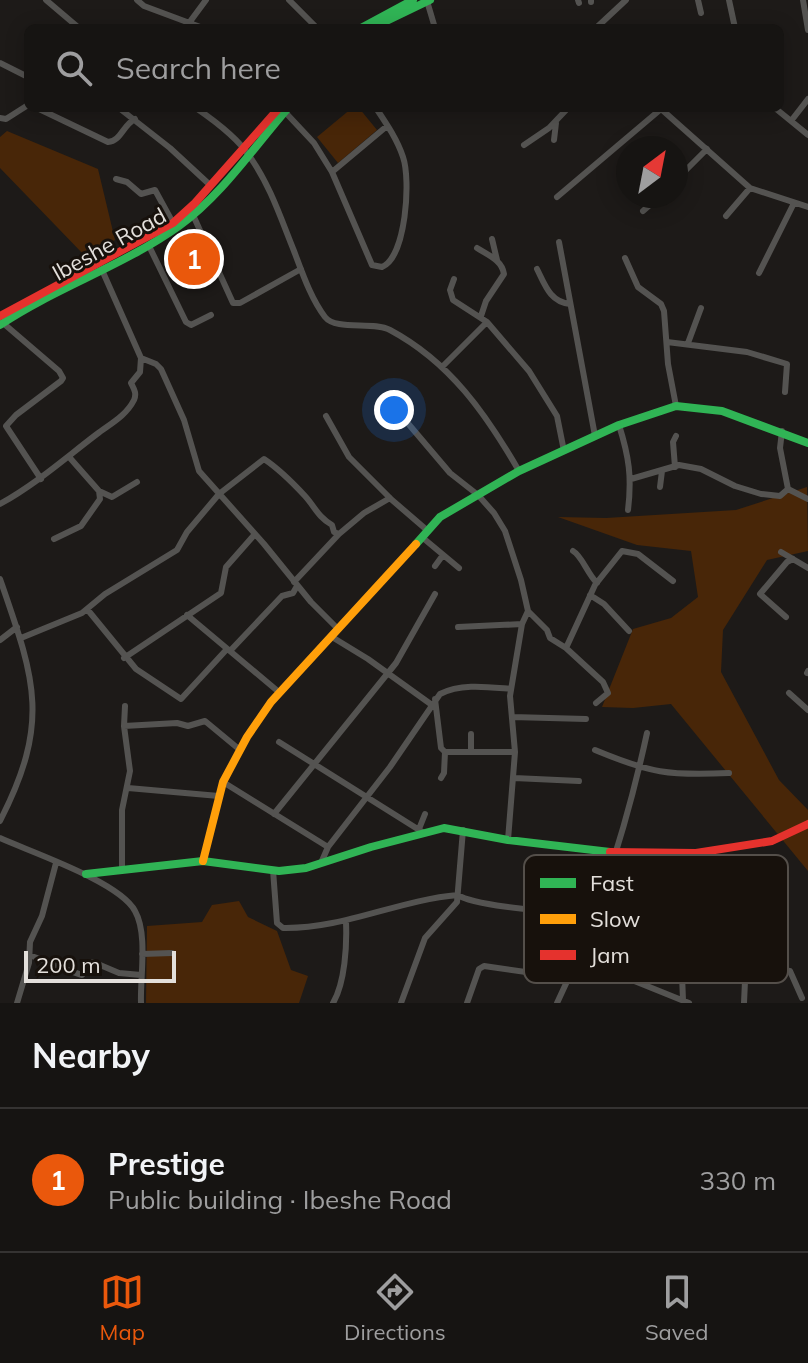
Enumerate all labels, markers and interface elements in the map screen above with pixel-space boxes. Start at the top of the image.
search box [24,24,784,112]
icon: search [52,46,96,90]
text: Search here [116,49,281,87]
north arrow [616,136,688,208]
street label: Ibeshe Road [47,201,171,287]
pin: 1 [168,229,220,289]
your location [374,390,414,430]
legend [524,855,788,983]
text: Fast [590,869,634,897]
text: Slow [590,905,640,933]
text: Jam [590,941,630,969]
scale bar [24,947,176,983]
text: 200 m [36,951,101,979]
text: Nearby [32,1034,150,1077]
text: Prestige [108,1145,225,1183]
text: 1 [50,1164,66,1197]
text: 330 m [700,1164,776,1197]
text: Public building · Ibeshe Road [108,1183,452,1216]
tab: Map [100,1270,145,1346]
tab: Directions [344,1270,446,1346]
tab: Saved [645,1270,708,1346]

